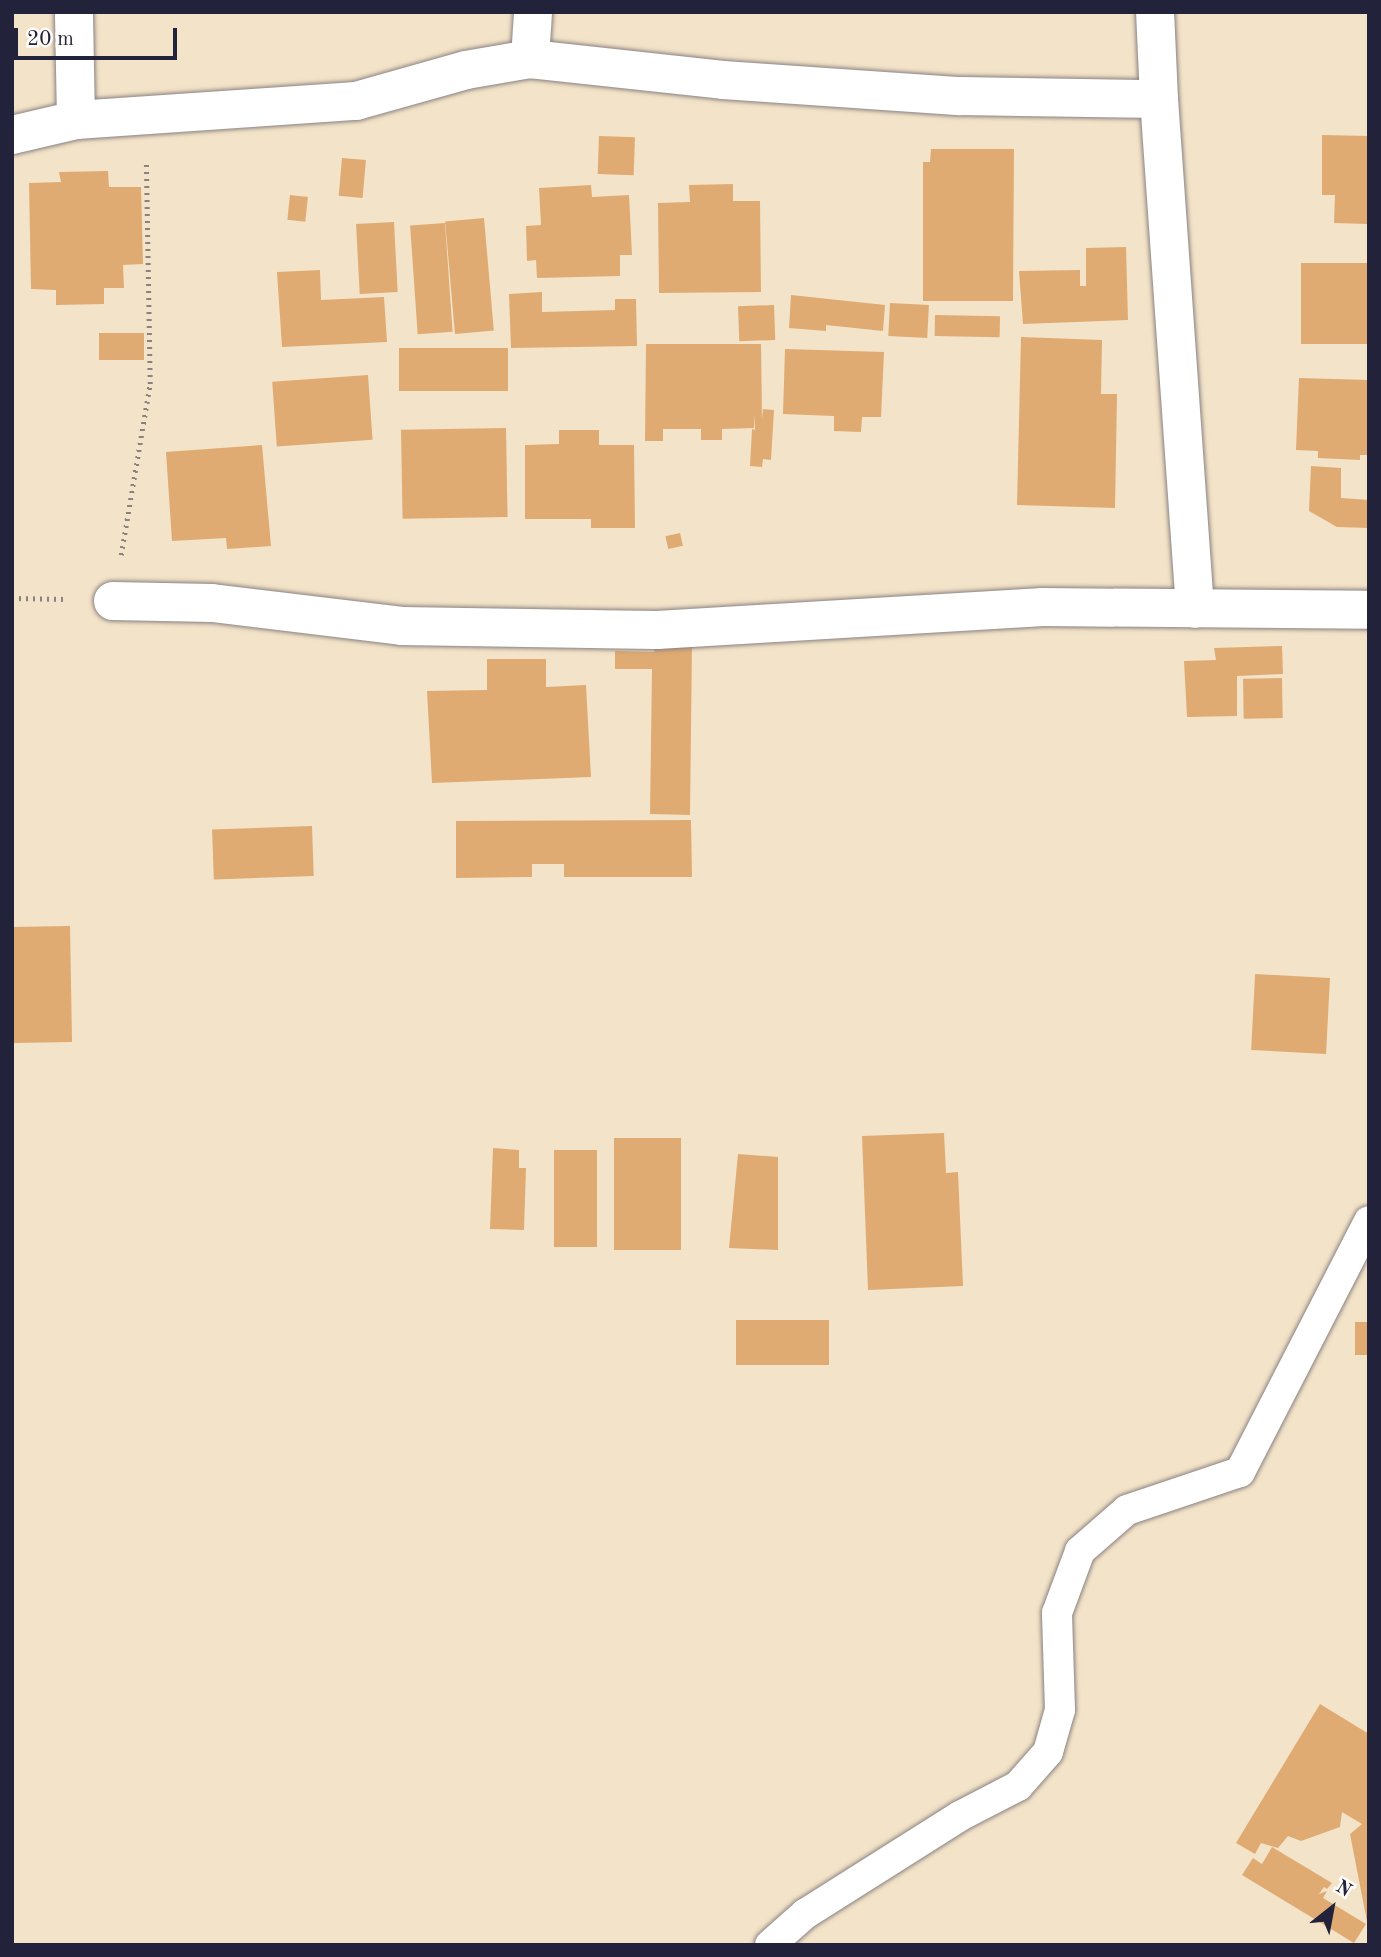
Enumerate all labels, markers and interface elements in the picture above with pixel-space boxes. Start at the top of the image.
scale bar [18,14,180,58]
text: 20 m [27,29,74,50]
north arrow [1297,1873,1367,1943]
text: N [1332,1878,1354,1901]

